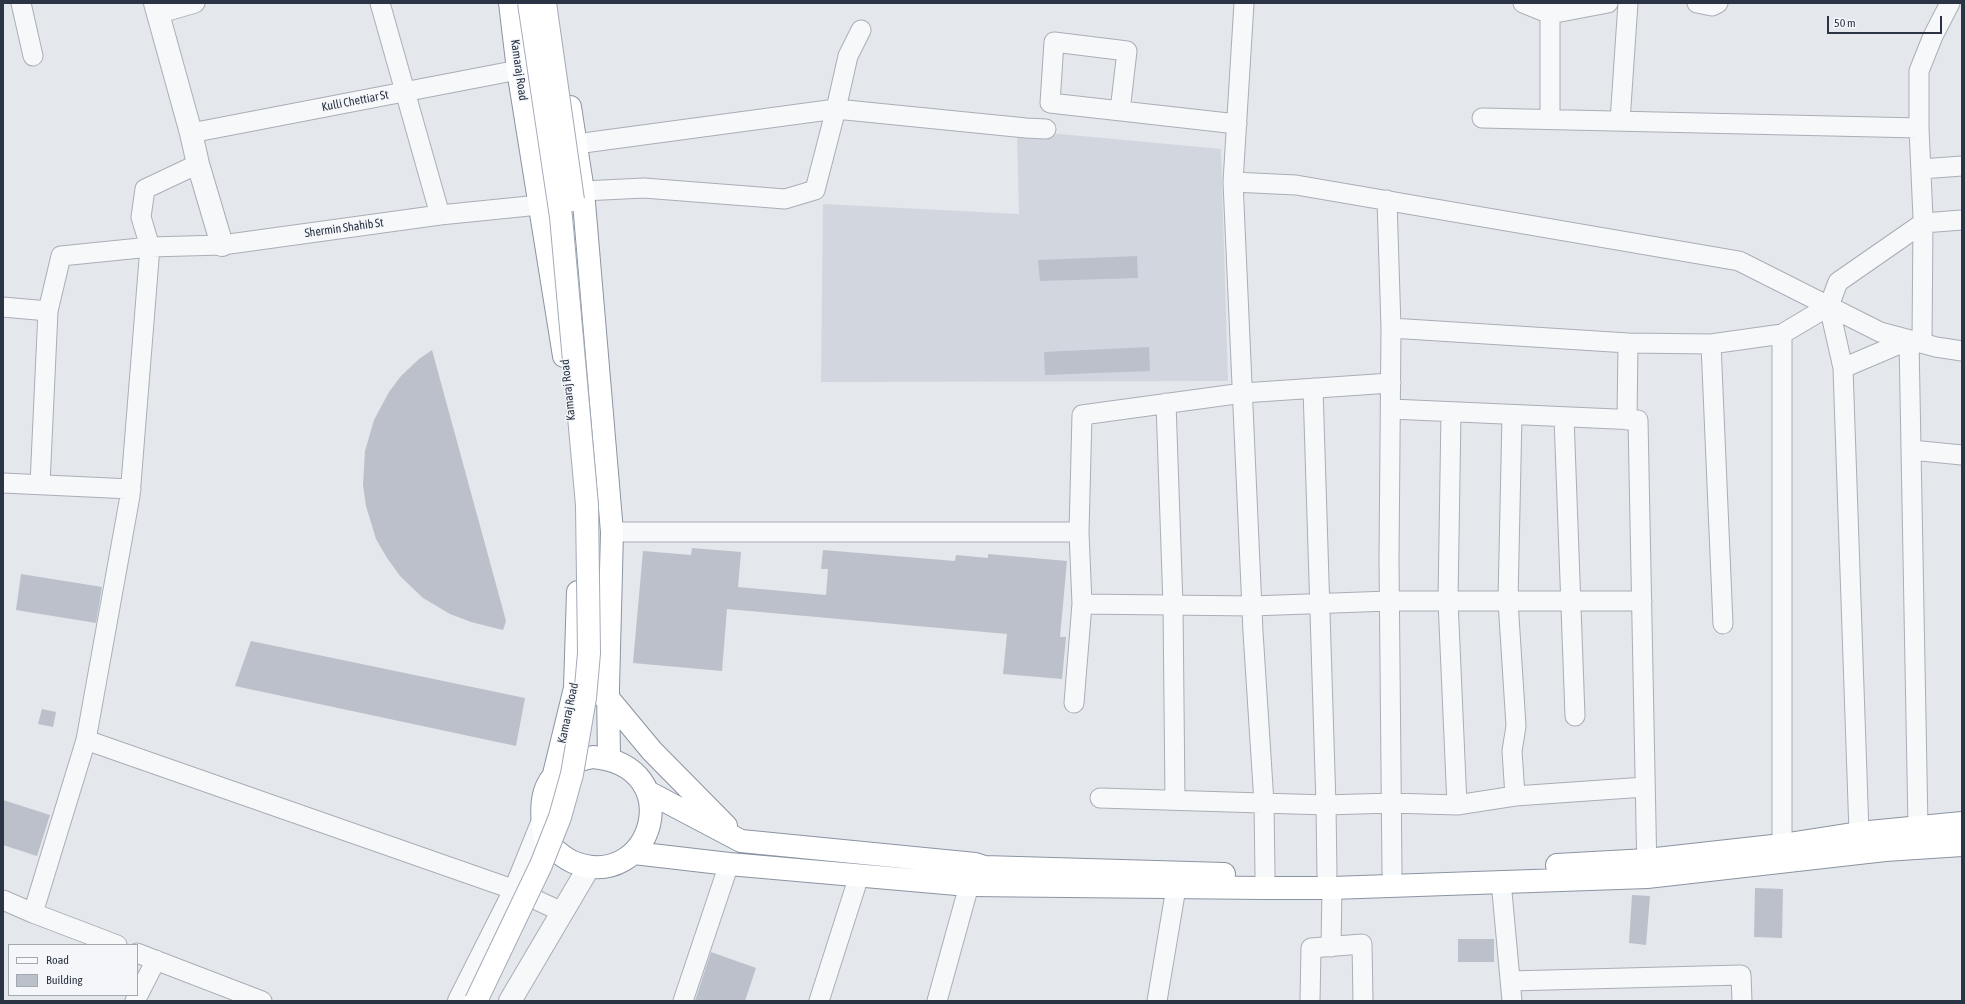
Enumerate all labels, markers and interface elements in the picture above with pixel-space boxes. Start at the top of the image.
scale bar [1829,8,1944,34]
text: 50 m [1834,16,1856,30]
street label: Kamaraj Road [508,38,530,102]
street label: Kulli Chettiar St [320,87,390,115]
street label: Shermin Shahib St [304,215,384,241]
street label: Kamaraj Road [558,359,578,421]
street label: Kamaraj Road [555,681,581,745]
legend [8,944,138,996]
text: Road [46,953,69,967]
text: Building [46,973,83,987]

